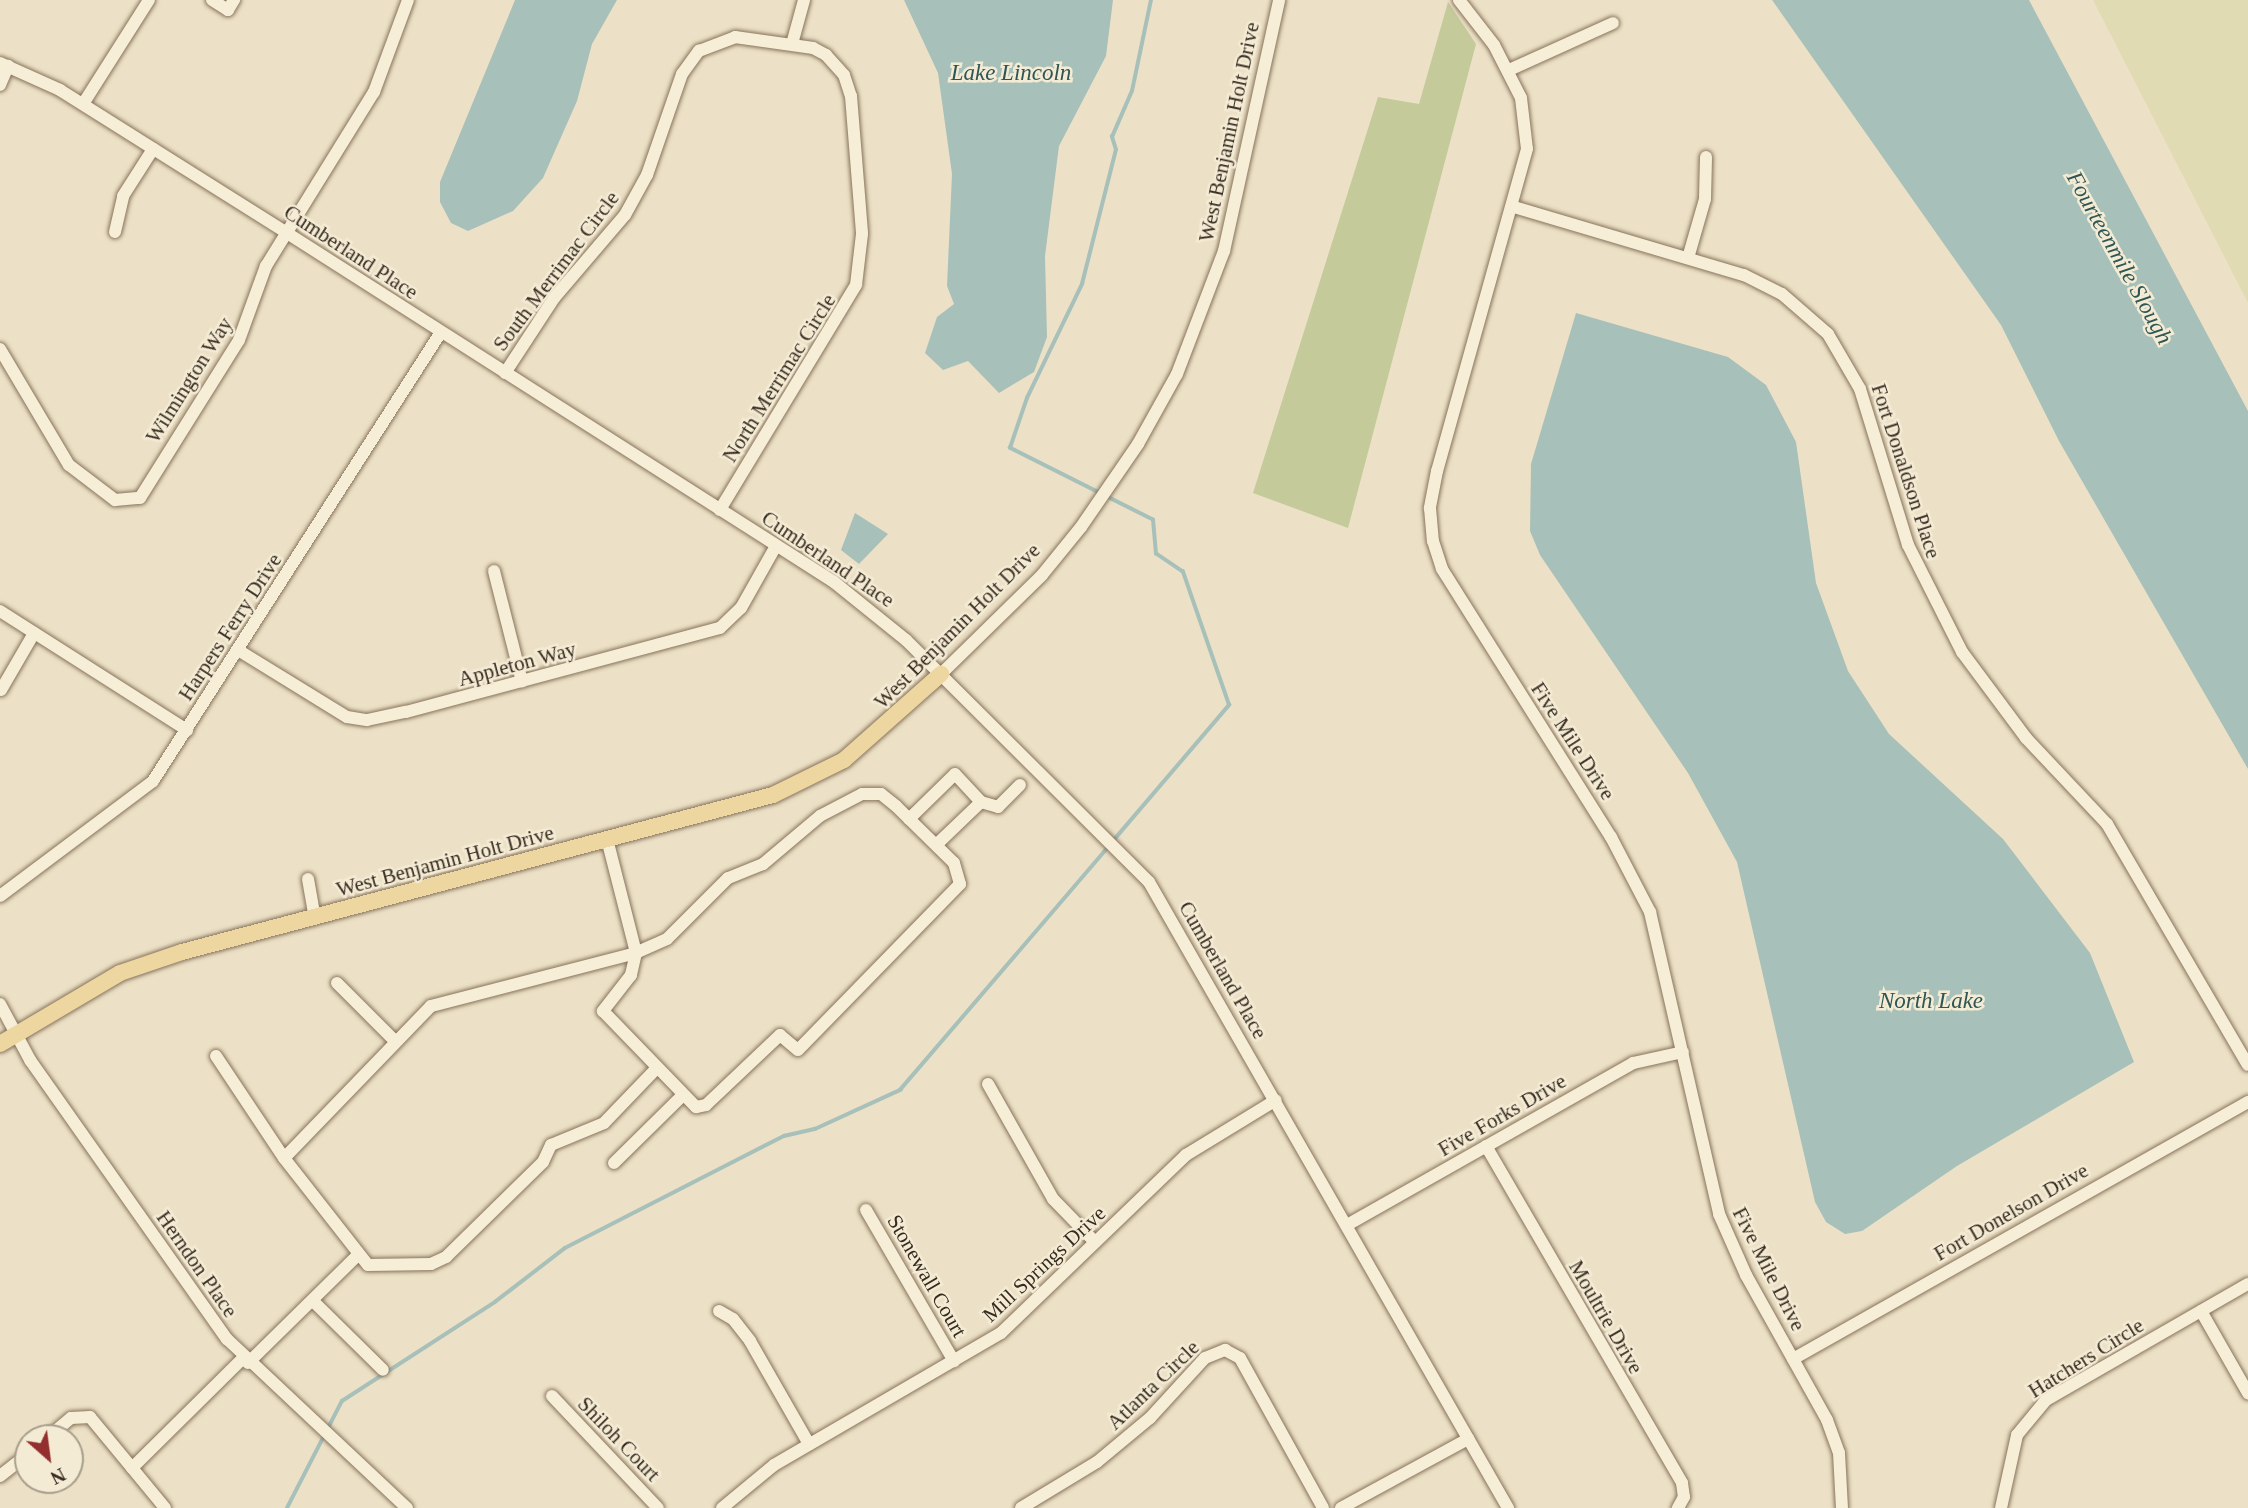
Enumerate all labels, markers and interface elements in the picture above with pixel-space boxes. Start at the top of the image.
street label: West Benjamin Holt Drive [1193,20,1265,244]
water label: Lake Lincoln [951,59,1071,87]
water label: Fourteenmile Slough [2060,167,2178,349]
street label: South Merrimac Circle [488,186,624,356]
street label: Cumberland Place [279,199,423,305]
street label: North Merrimac Circle [717,289,841,467]
street label: Wilmington Way [140,312,238,448]
street label: Fort Donaldson Place [1866,381,1946,561]
street label: Cumberland Place [757,505,899,613]
street label: West Benjamin Holt Drive [869,538,1045,714]
street label: Harpers Ferry Drive [173,549,287,705]
street label: Appleton Way [455,636,579,692]
street label: Five Mile Drive [1526,677,1620,805]
street label: West Benjamin Holt Drive [334,820,556,902]
street label: Cumberland Place [1173,897,1273,1043]
water label: North Lake [1879,987,1983,1015]
street label: Five Forks Drive [1434,1068,1570,1162]
street label: Fort Donelson Drive [1929,1158,2093,1266]
street label: Mill Springs Drive [977,1201,1111,1327]
street label: Five Mile Drive [1727,1203,1811,1335]
street label: Herndon Place [151,1206,243,1322]
street label: Stonewall Court [882,1210,972,1342]
street label: Moultrie Drive [1563,1256,1649,1378]
street label: Hatchers Circle [2024,1313,2148,1403]
street label: Atlanta Circle [1102,1335,1204,1435]
street label: Shiloh Court [572,1391,666,1487]
north arrow [14,1424,84,1494]
text: N [47,1464,69,1489]

